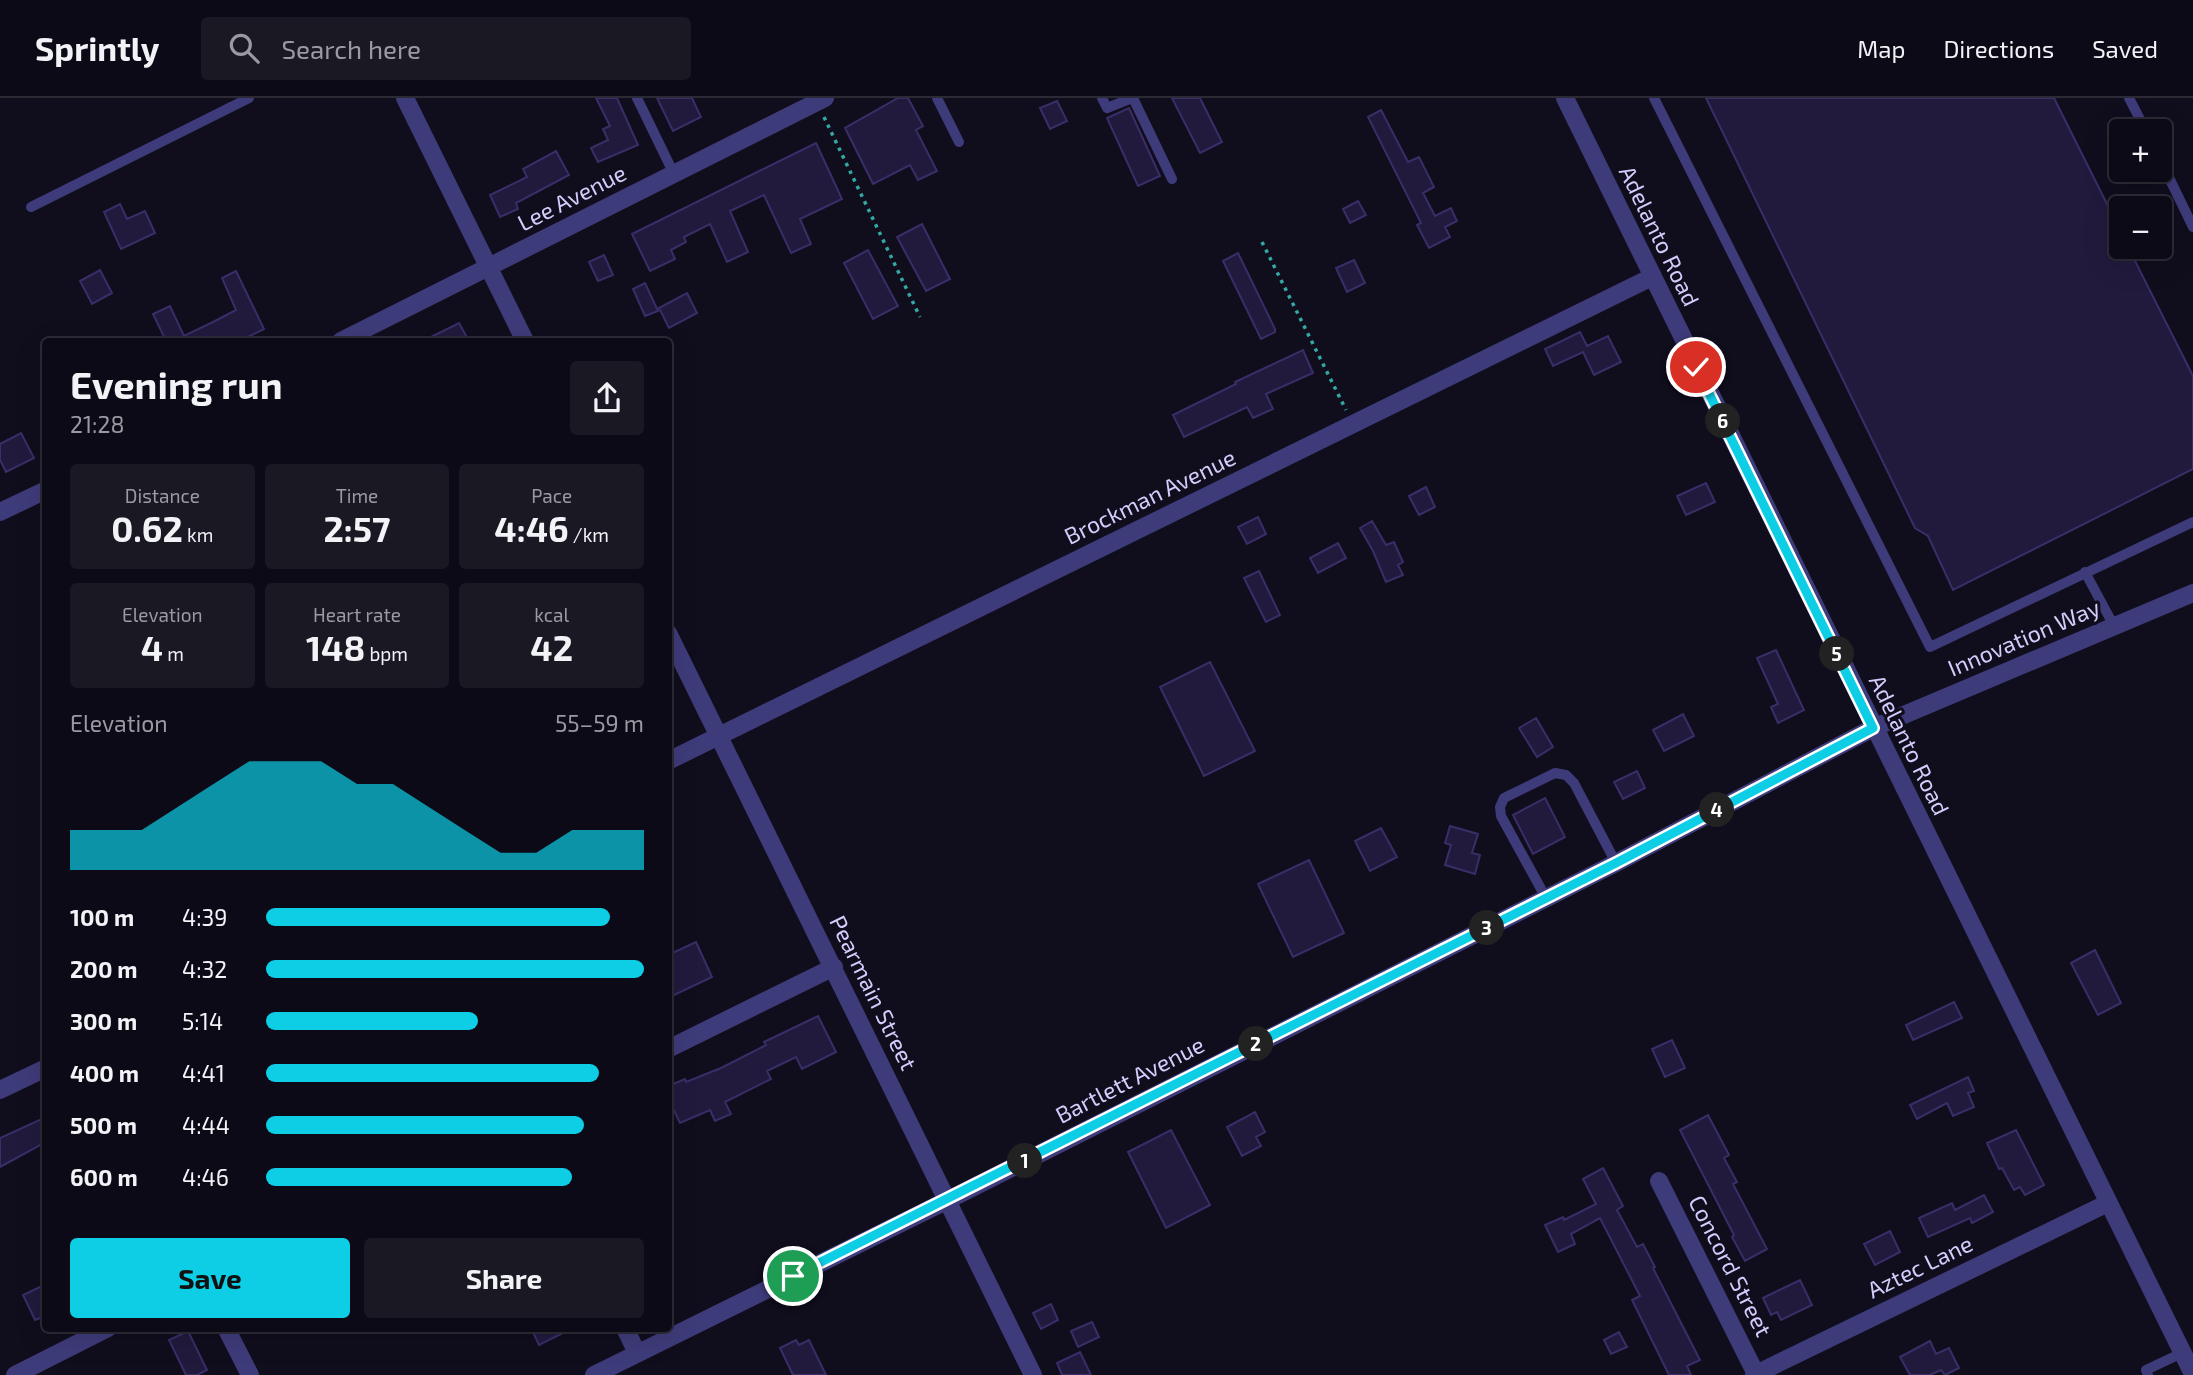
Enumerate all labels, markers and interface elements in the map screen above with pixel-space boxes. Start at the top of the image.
search box [201,17,691,80]
text: Sprintly [35,28,159,68]
icon: search [225,29,263,67]
text: Search here [281,33,421,64]
text: Map [1857,34,1905,63]
text: Directions [1943,34,2054,63]
text: Saved [2092,34,2158,63]
map controls [2109,119,2172,259]
button: + [2109,119,2172,182]
street label: Lee Avenue [513,158,631,236]
street label: Adelanto Road [1614,161,1706,310]
button: − [2109,196,2172,259]
pin [1666,337,1726,397]
icon: check [1677,348,1715,386]
text: Evening run [70,361,283,407]
button: share [570,361,644,435]
pin: 6 [1706,404,1740,438]
text: 6 [1717,409,1728,432]
text: 21:28 [70,410,124,438]
street label: Brockman Avenue [1059,443,1240,550]
text: Distance [125,484,200,507]
text: Time [336,484,378,507]
text: Pace [531,484,572,507]
text: 0.62 [111,507,183,549]
text: 2:57 [323,507,391,549]
text: 4:46 [494,507,569,549]
text: km [183,523,213,546]
text: /km [569,523,609,546]
street label: Innovation Way [1943,592,2104,682]
text: Elevation [122,603,203,626]
text: Heart rate [313,603,401,626]
text: kcal [534,603,569,626]
text: 4 [141,626,163,668]
text: 148 [306,626,365,668]
text: 42 [530,626,573,668]
pin: 5 [1820,636,1854,672]
text: m [163,642,184,665]
text: bpm [365,642,408,665]
text: 5 [1831,642,1842,665]
street label: Adelanto Road [1864,670,1956,819]
text: Elevation [70,709,168,737]
text: 55–59 m [555,709,644,737]
pin: 4 [1700,792,1734,828]
text: 4 [1710,798,1723,821]
text: 100 m [70,903,134,931]
text: 4:39 [182,903,228,931]
pin: 3 [1470,910,1504,946]
street label: Pearmain Street [824,911,924,1075]
text: 3 [1481,916,1492,939]
text: 200 m [70,955,138,983]
text: 4:32 [182,955,227,983]
text: 300 m [70,1007,137,1035]
text: 5:14 [182,1007,223,1035]
pin: 2 [1238,1026,1274,1062]
street label: Bartlett Avenue [1050,1030,1209,1129]
text: 2 [1250,1032,1261,1055]
text: 400 m [70,1059,139,1087]
text: 4:41 [182,1059,225,1087]
text: 500 m [70,1111,137,1139]
text: 4:44 [182,1111,230,1139]
pin: 1 [1007,1144,1042,1178]
text: 1 [1020,1149,1029,1172]
text: 600 m [70,1163,138,1191]
text: 4:46 [182,1163,229,1191]
street label: Concord Street [1683,1190,1779,1341]
street label: Aztec Lane [1862,1229,1977,1304]
button: Save [70,1238,350,1318]
button: Share [364,1238,644,1318]
pin [763,1246,823,1306]
icon: arrive [774,1257,812,1295]

